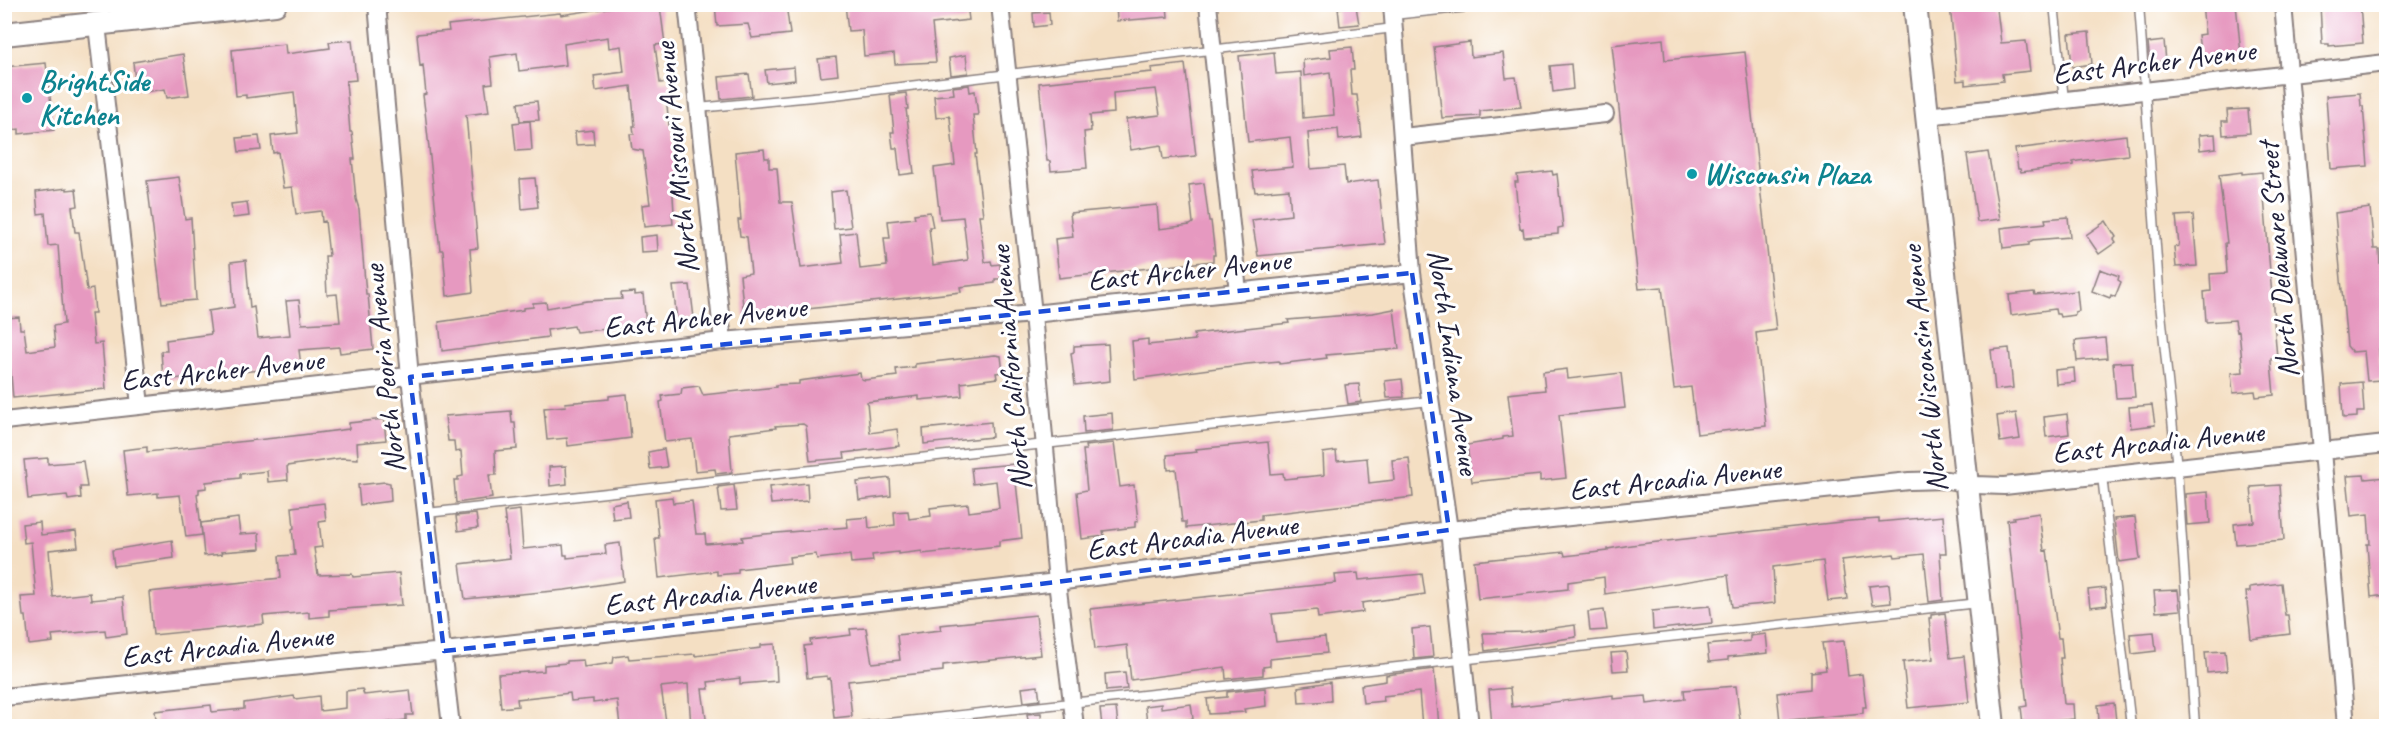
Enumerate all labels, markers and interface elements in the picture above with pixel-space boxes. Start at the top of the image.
street label: East Archer Avenue [2051,30,2259,93]
street label: North Missouri Avenue [645,38,707,275]
place label: BrightSide Kitchen [39,62,151,134]
marker: BrightSide Kitchen [20,91,34,105]
street label: North Delaware Street [2248,137,2307,379]
place label: Wisconsin Plaza [1704,155,1873,193]
marker: Wisconsin Plaza [1685,167,1699,181]
street label: East Archer Avenue [1086,240,1294,300]
street label: North Wisconsin Avenue [1892,241,1956,494]
street label: North California Avenue [980,242,1040,492]
street label: North Indiana Avenue [1419,247,1489,479]
street label: North Peoria Avenue [354,261,414,475]
street label: East Archer Avenue [602,287,810,347]
street label: East Archer Avenue [119,340,327,400]
street label: East Arcadia Avenue [2051,412,2268,472]
street label: East Arcadia Avenue [1568,449,1785,509]
street label: East Arcadia Avenue [1084,505,1302,569]
street label: East Arcadia Avenue [603,564,820,624]
street label: East Arcadia Avenue [120,616,337,676]

